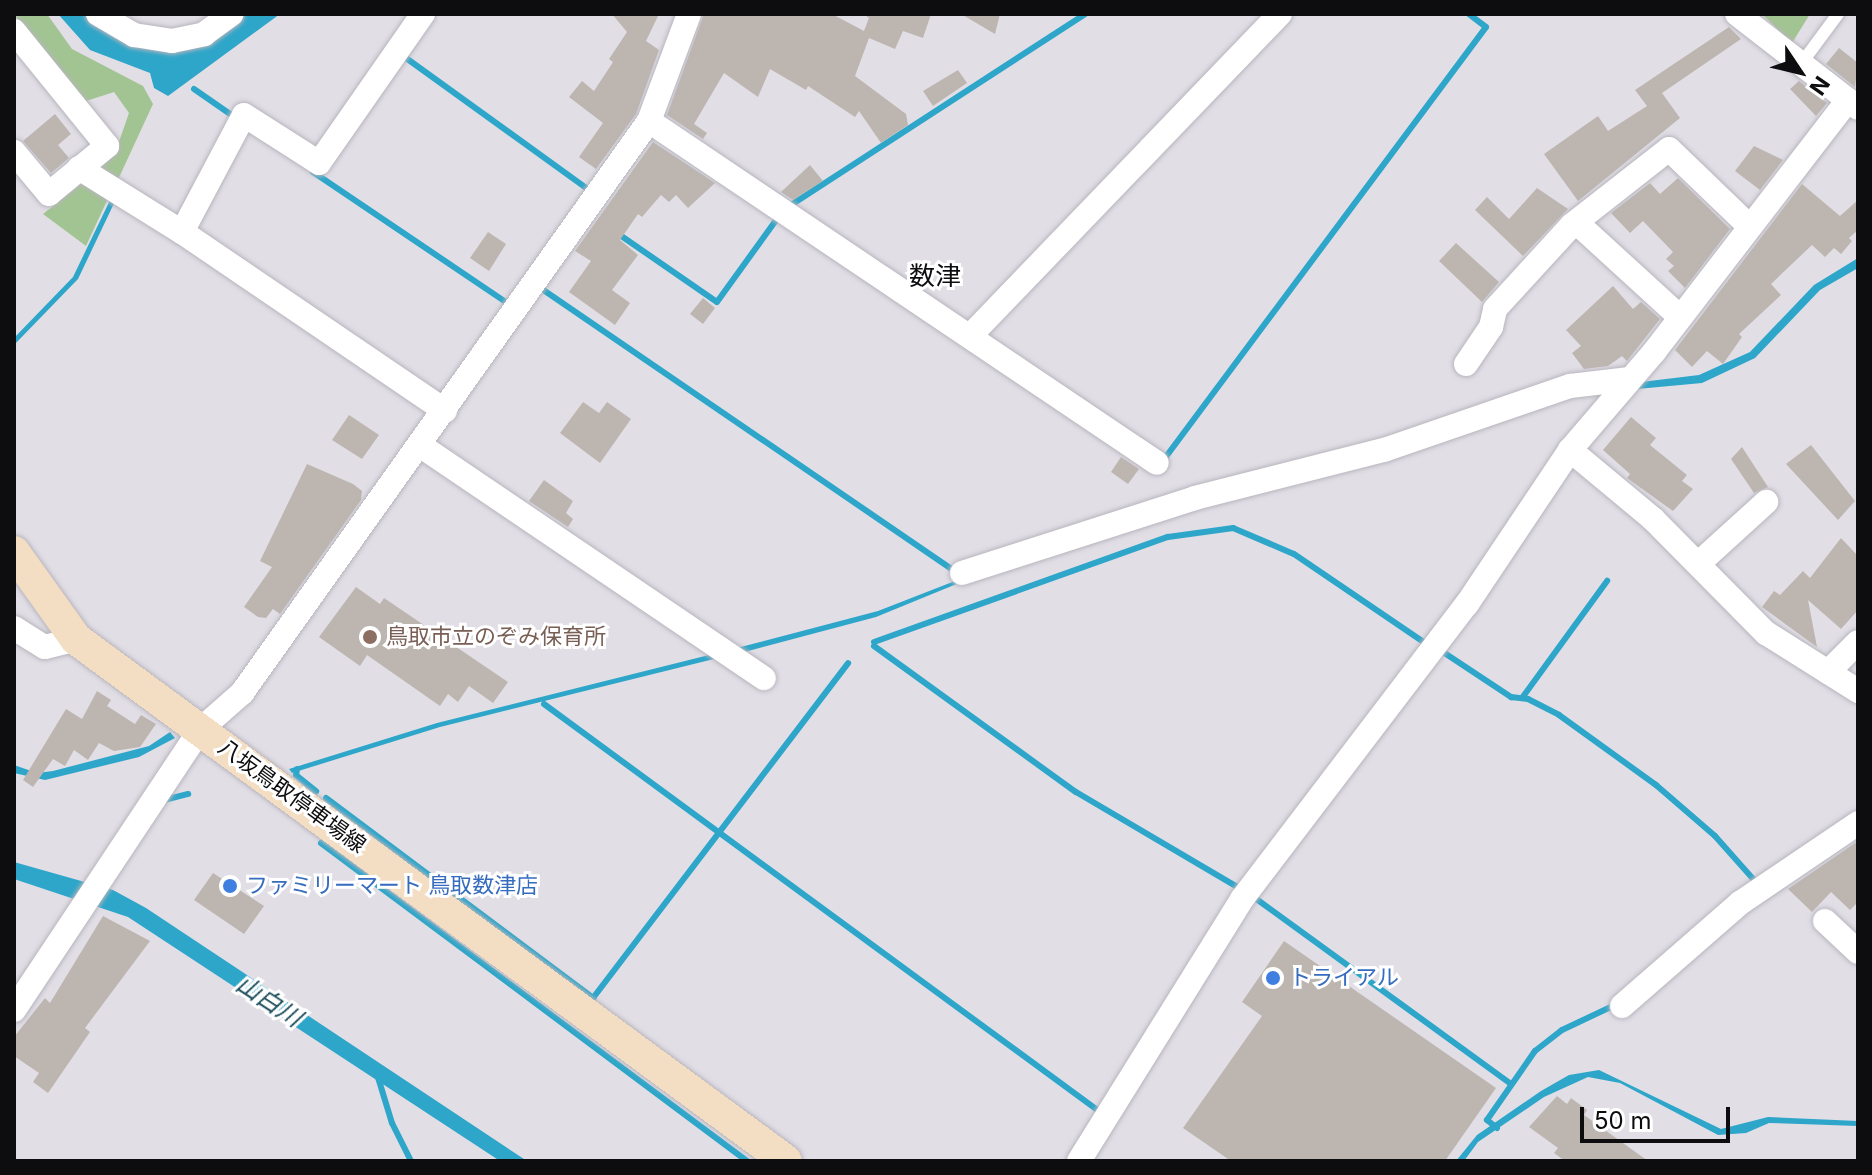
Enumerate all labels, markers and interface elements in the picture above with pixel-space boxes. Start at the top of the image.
north arrow [1760,32,1840,112]
text: N [1804,71,1835,100]
district label: 数津 [909,260,961,292]
place label: 鳥取市立のぞみ保育所 [386,624,606,650]
marker: 鳥取市立のぞみ保育所 [361,628,379,646]
street label: 八坂鳥取停車場線 [213,734,371,858]
place label: ファミリーマート 鳥取数津店 [246,873,538,899]
marker: ファミリーマート 鳥取数津店 [221,877,239,895]
place label: トライアル [1289,965,1399,991]
water label: 山白川 [231,969,307,1033]
marker: トライアル [1264,969,1282,987]
scale bar [1584,1091,1734,1141]
text: 50 m [1594,1106,1652,1135]

